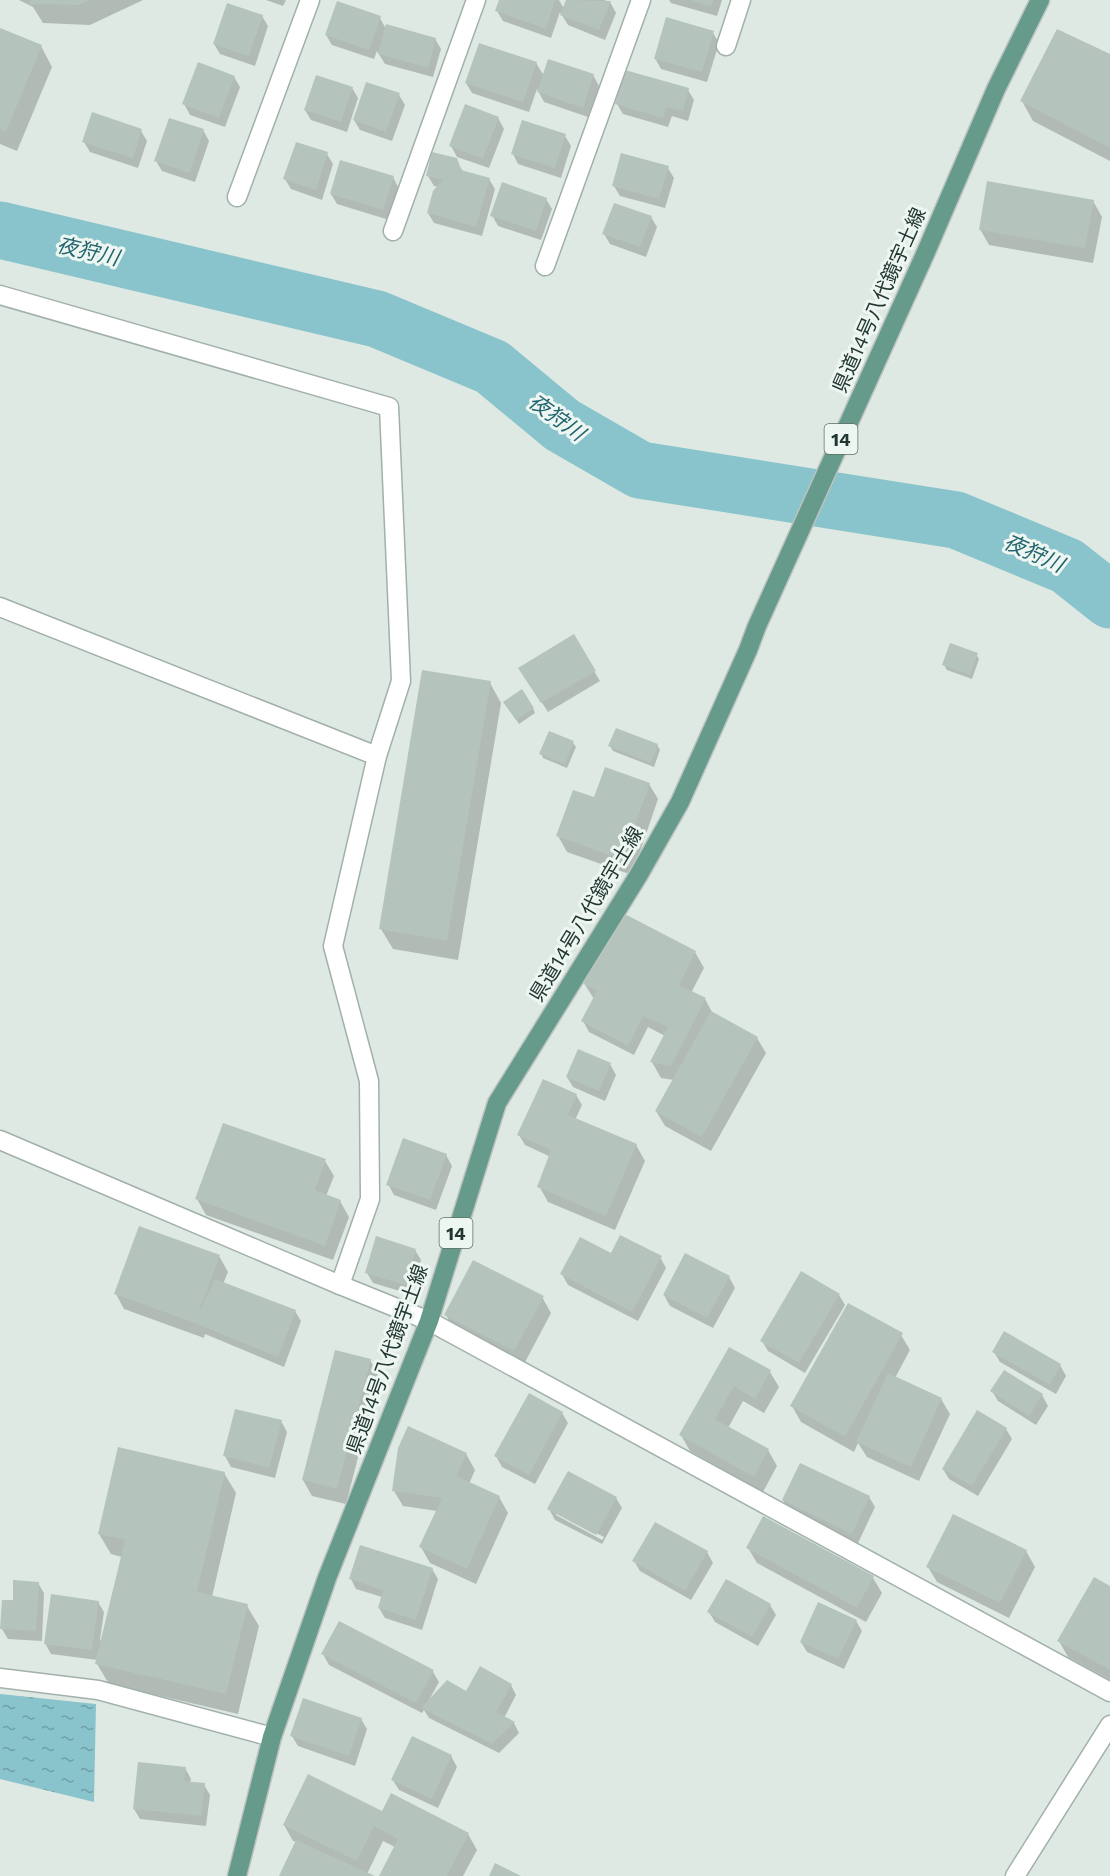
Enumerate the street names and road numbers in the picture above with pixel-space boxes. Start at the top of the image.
street label: 県道14号八代鏡宇土線 [827,204,931,396]
road number: 14 [824,424,858,454]
street label: 県道14号八代鏡宇土線 [524,822,648,1006]
road number: 14 [440,1218,472,1248]
street label: 県道14号八代鏡宇土線 [342,1261,432,1457]

